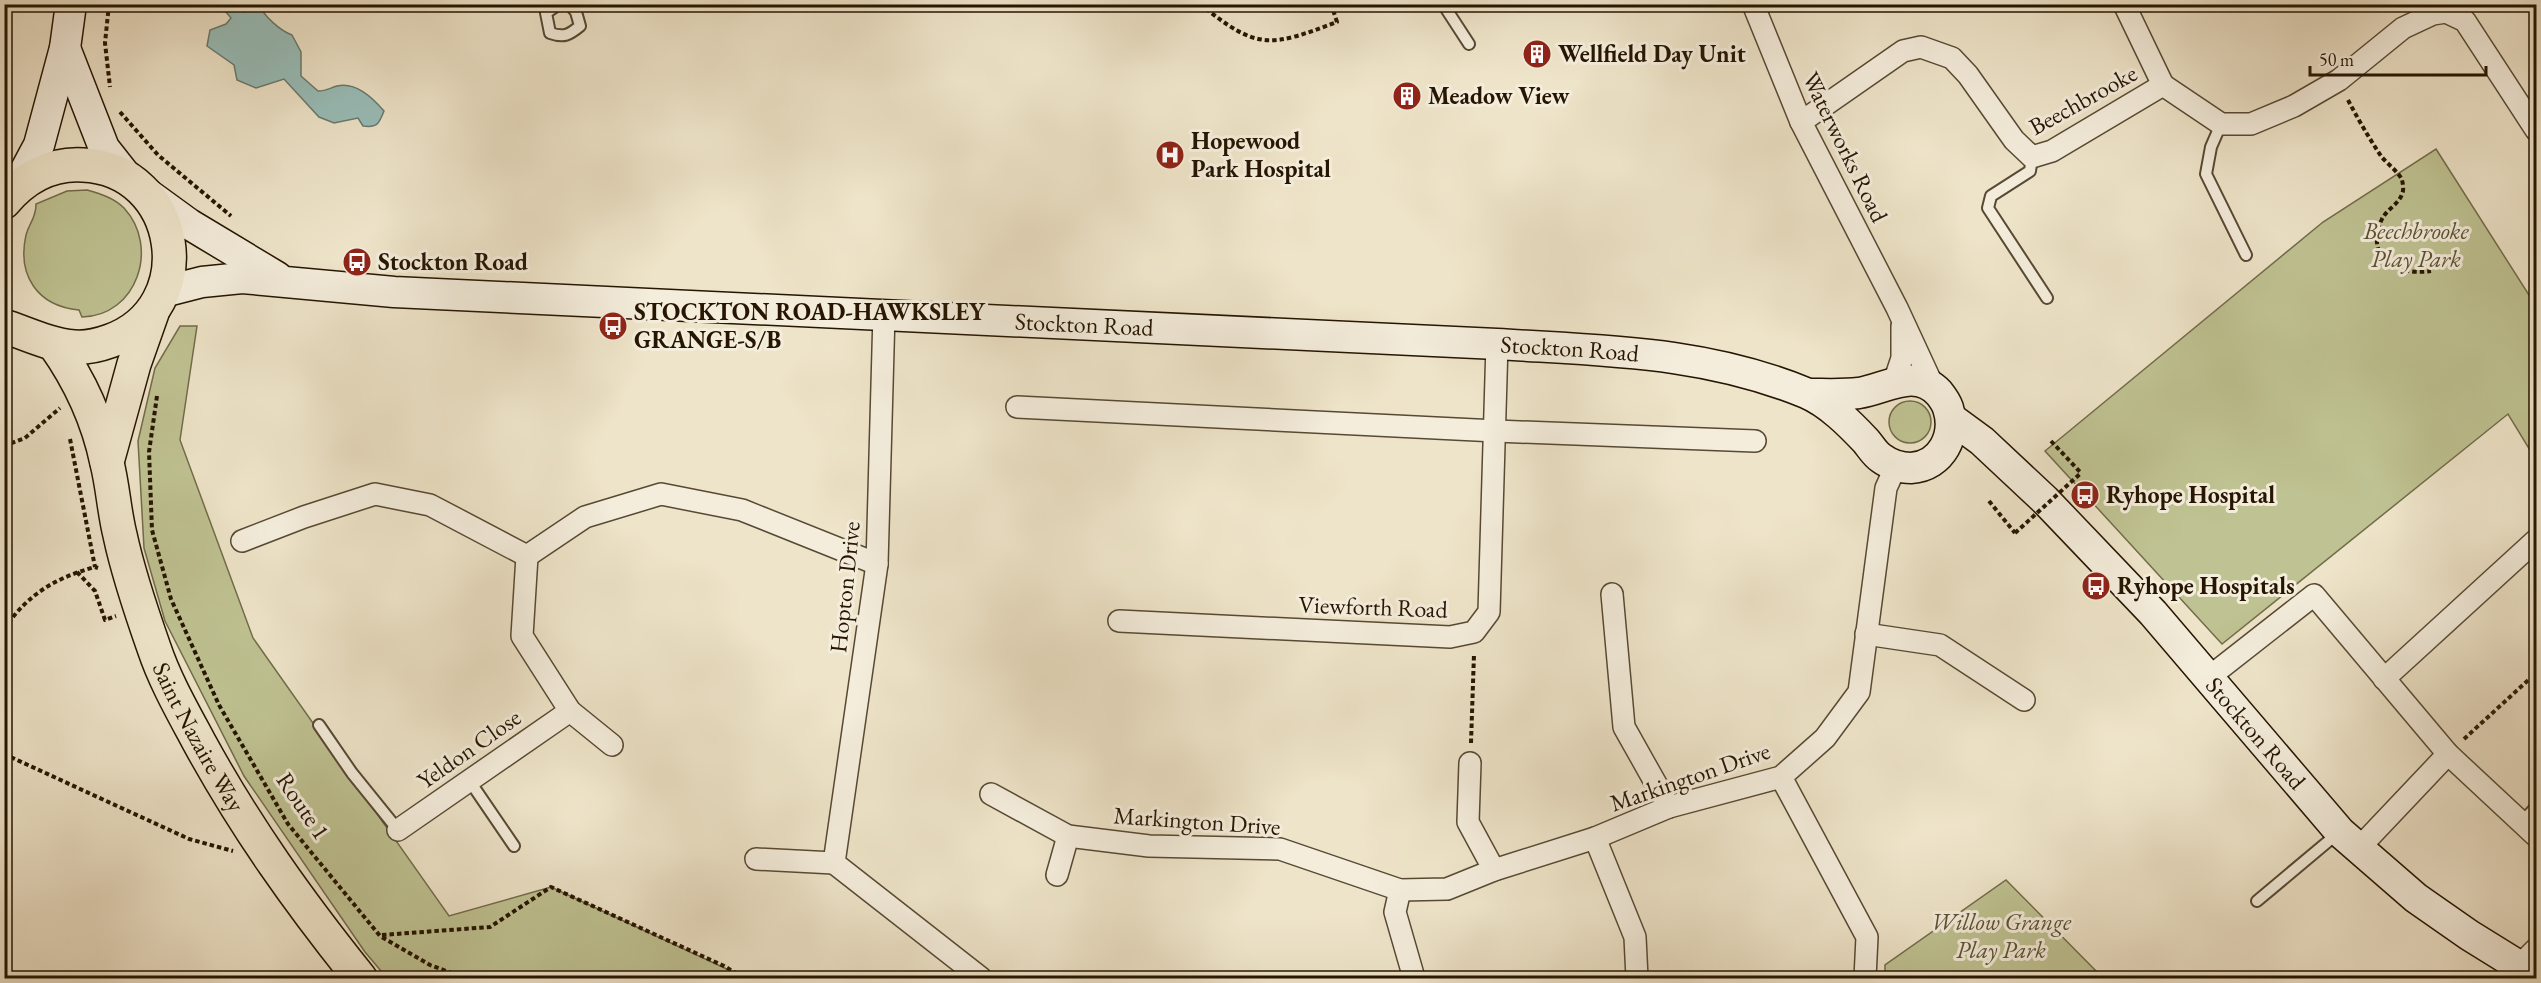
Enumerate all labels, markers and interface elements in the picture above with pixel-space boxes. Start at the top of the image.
building icon: Wellfield Day Unit [1521,38,1553,70]
place label: Wellfield Day Unit [1558,38,1746,70]
scale bar [2310,39,2486,77]
text: 50 m [2319,48,2354,71]
street label: Beechbrooke [2023,57,2142,142]
street label: Waterworks Road [1796,66,1896,228]
building icon: Meadow View [1391,80,1423,112]
place label: Meadow View [1428,80,1569,111]
place label: Hopewood Park Hospital [1191,125,1331,184]
hospital icon: Hopewood Park Hospital [1154,139,1186,171]
park label: Beechbrooke Play Park [2362,215,2469,274]
bus stop icon: Stockton Road [341,246,373,278]
place label: Stockton Road [378,246,529,277]
place label: STOCKTON ROAD-HAWKSLEY GRANGE-S/B [634,296,986,355]
street label: Stockton Road [1014,305,1155,343]
bus stop icon: STOCKTON ROAD-HAWKSLEY GRANGE-S/B [597,310,629,342]
street label: Stockton Road [1499,328,1641,369]
bus stop icon: Ryhope Hospital [2069,479,2101,511]
place label: Ryhope Hospital [2106,479,2275,511]
street label: Hopton Drive [822,520,867,654]
bus stop icon: Ryhope Hospitals [2080,570,2112,602]
place label: Ryhope Hospitals [2117,570,2295,602]
street label: Viewforth Road [1298,588,1449,625]
street label: Saint Nazaire Way [146,657,252,818]
street label: Stockton Road [2199,670,2314,796]
street label: Yeldon Close [411,702,527,796]
street label: Markington Drive [1606,735,1774,818]
street label: Route 1 [270,766,337,845]
street label: Markington Drive [1113,799,1281,842]
park label: Willow Grange Play Park [1931,906,2072,965]

